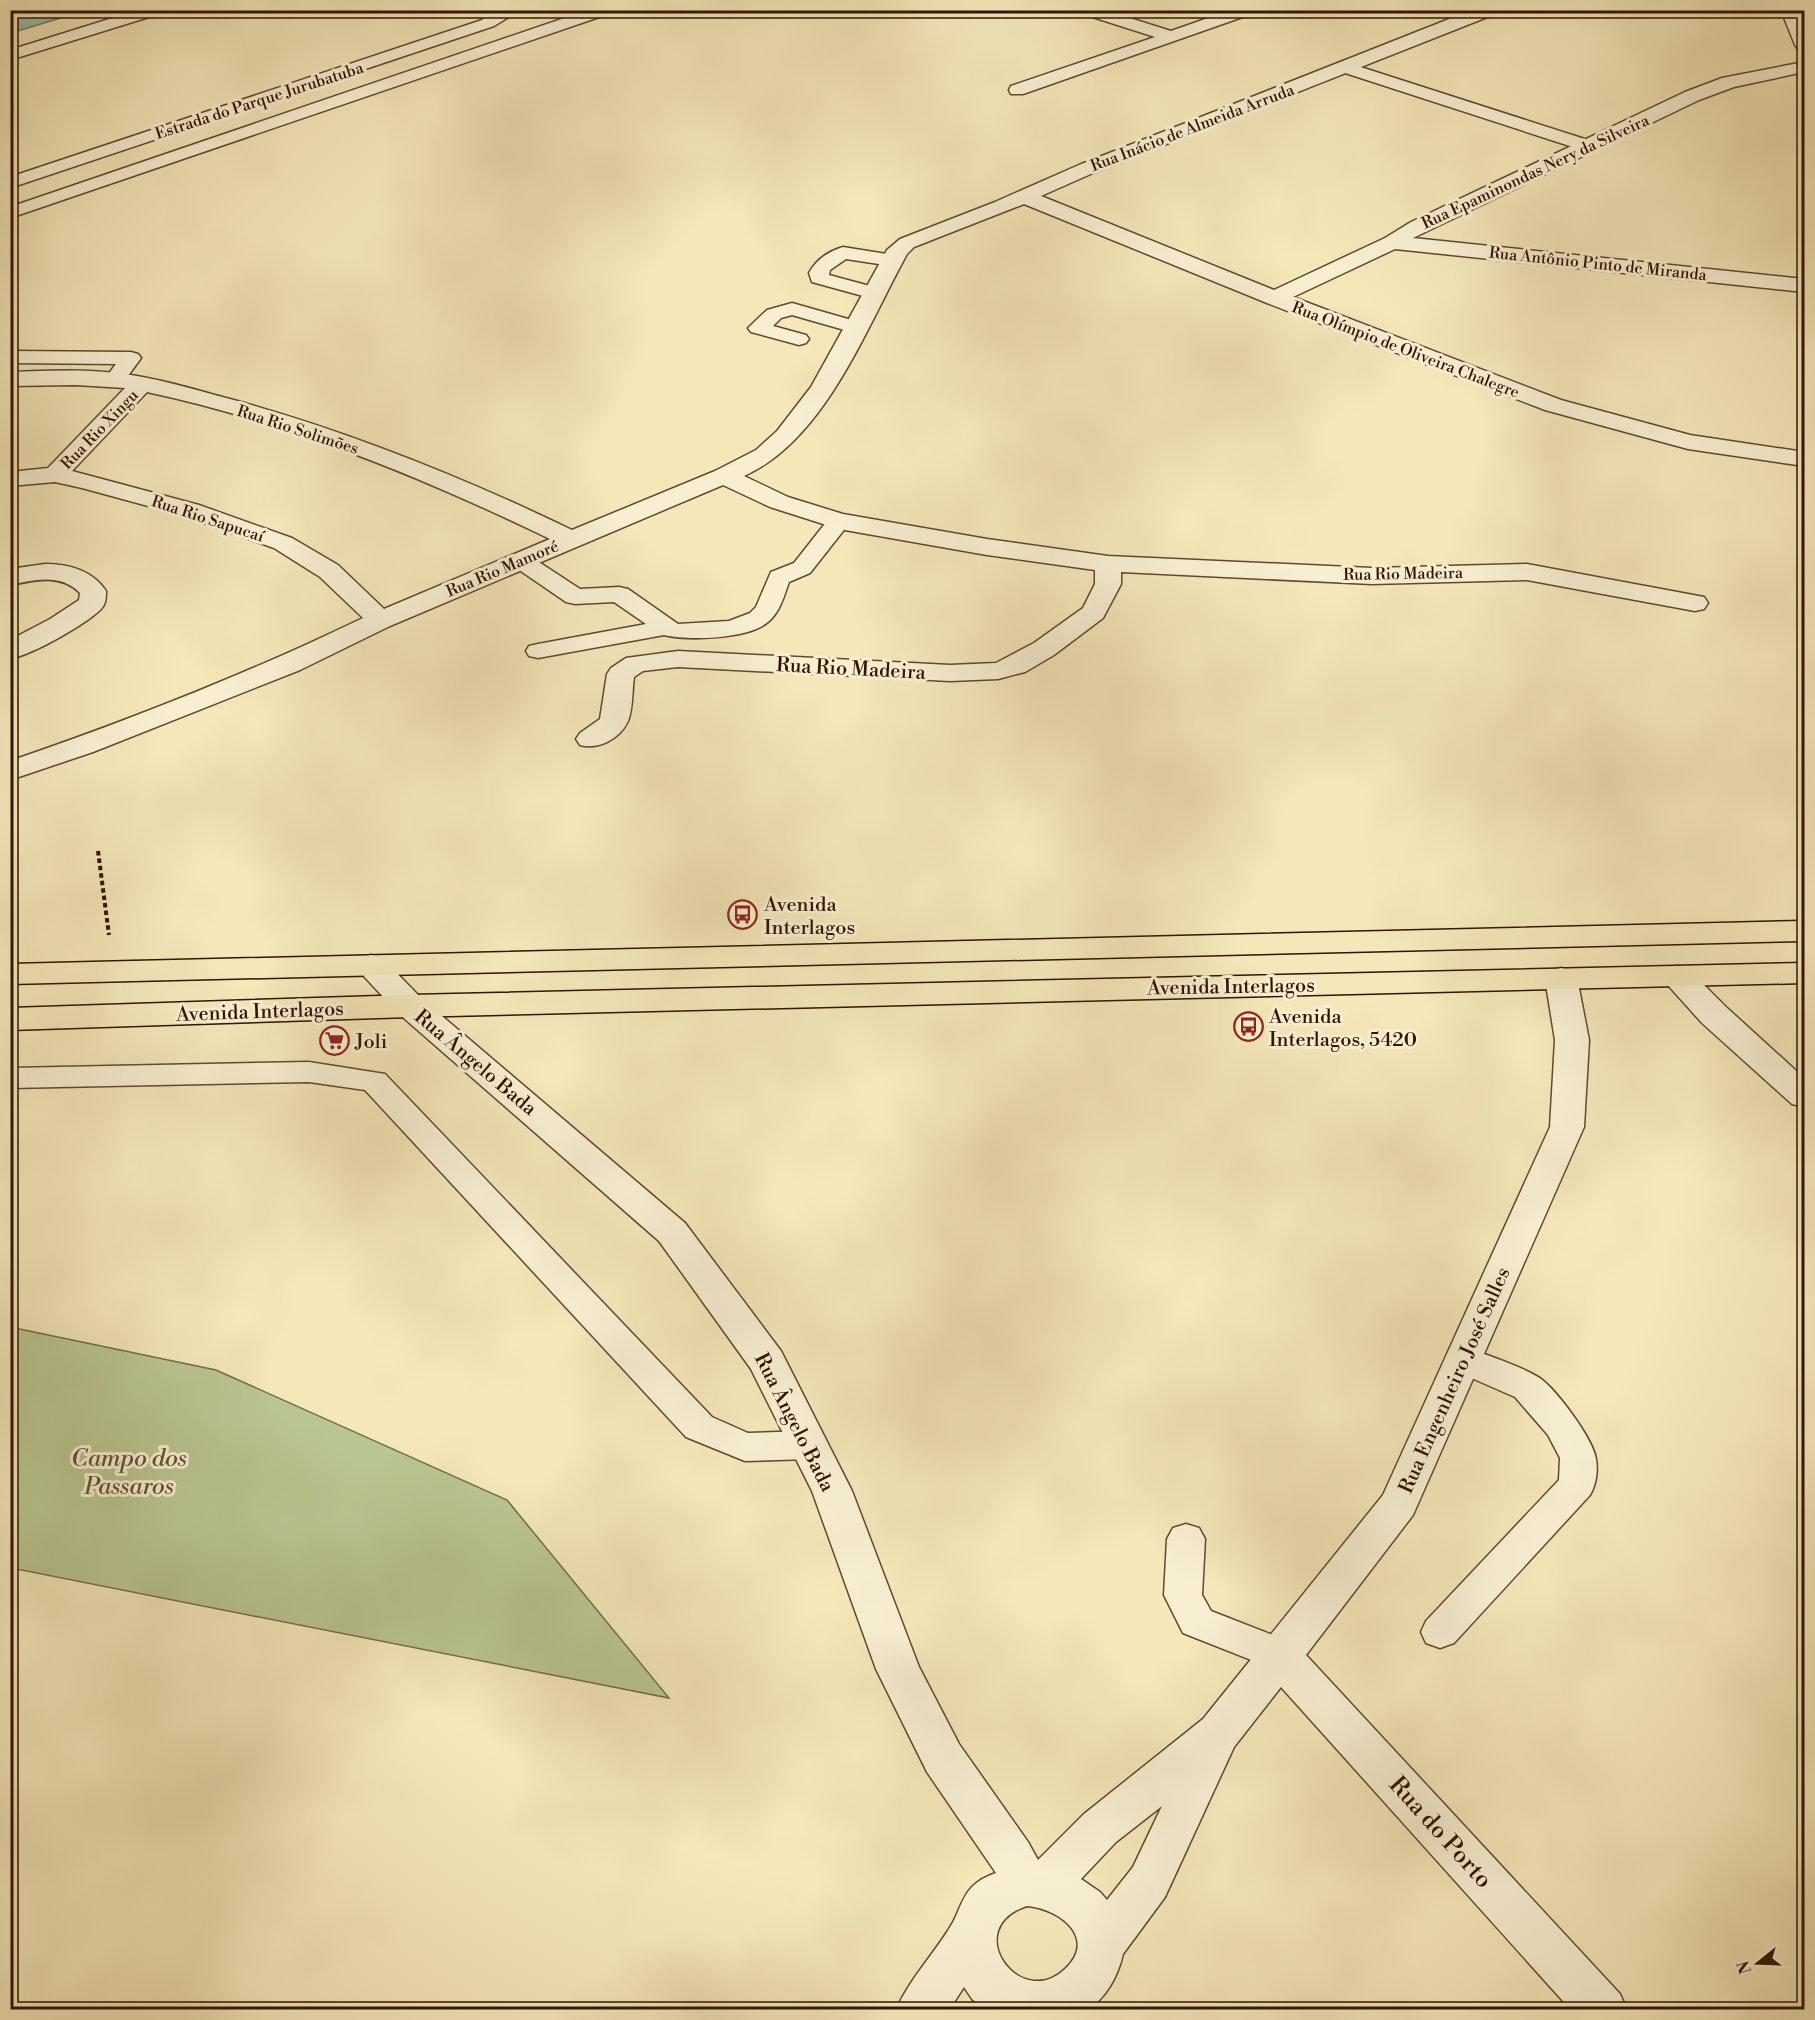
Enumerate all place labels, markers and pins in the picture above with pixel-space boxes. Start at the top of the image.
place label: Avenida Interlagos [763,893,855,941]
bus stop icon: Avenida Interlagos [727,899,759,931]
place label: Avenida Interlagos, 5420 [1268,1005,1417,1053]
bus stop icon: Avenida Interlagos, 5420 [1232,1011,1264,1043]
supermarket icon: Joli [318,1025,350,1057]
place label: Joli [354,1030,388,1055]

